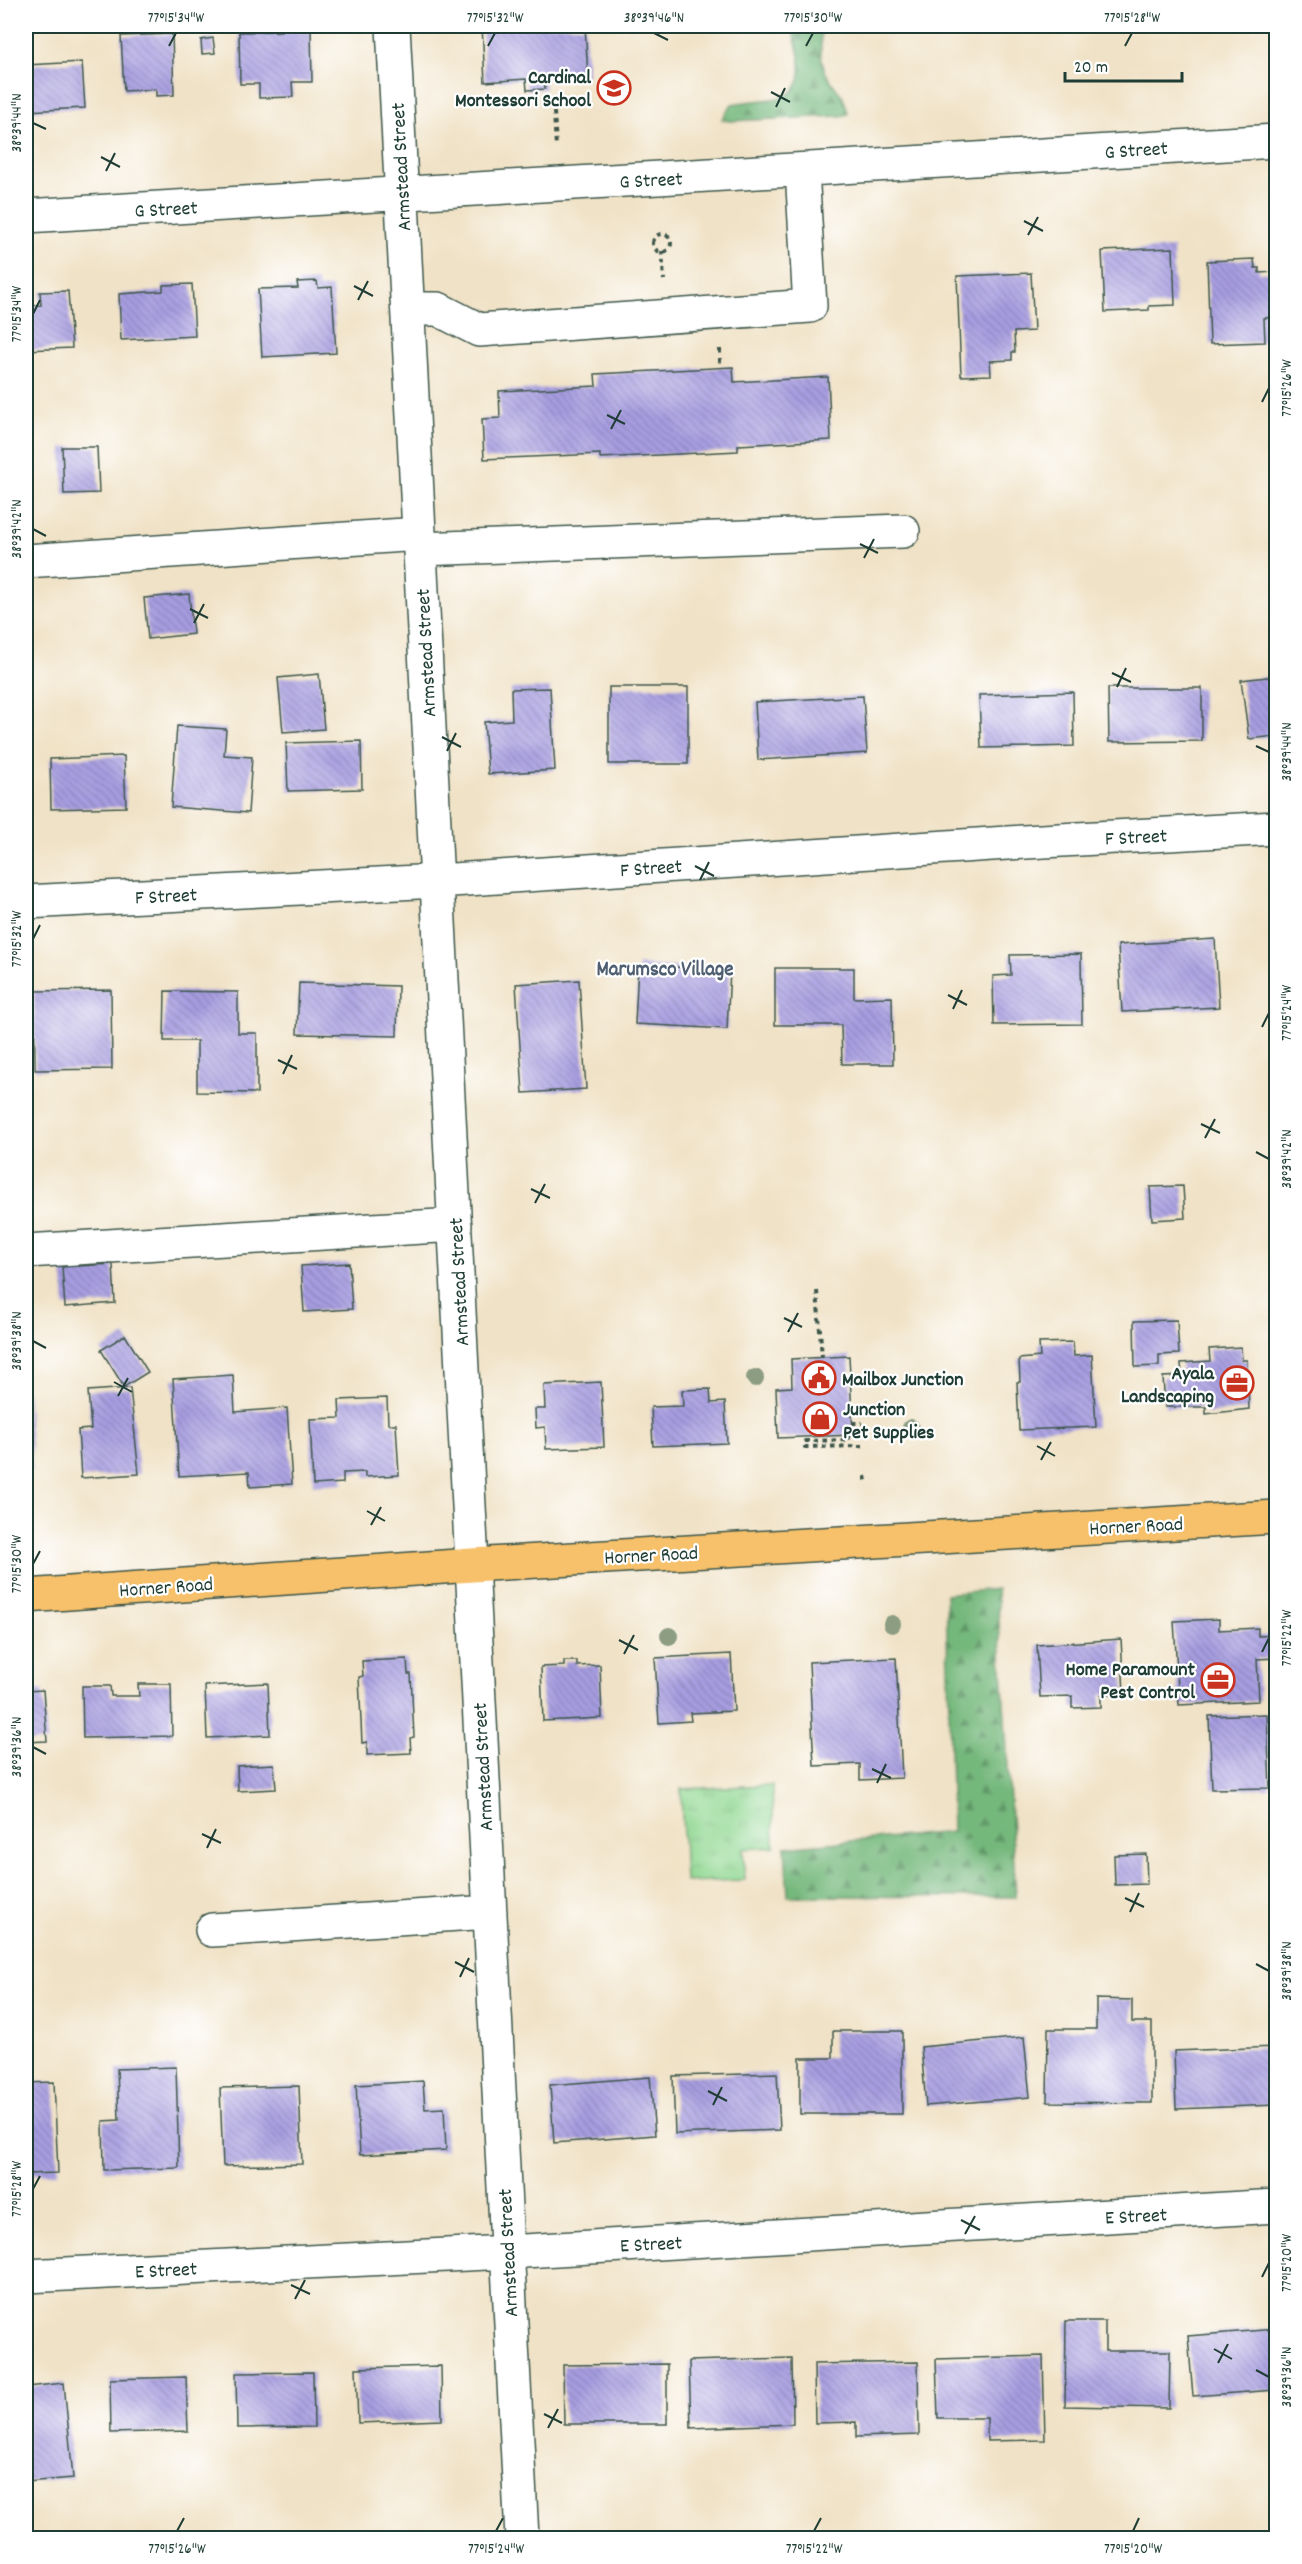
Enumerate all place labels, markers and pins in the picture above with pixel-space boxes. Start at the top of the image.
place label: Cardinal Montessori School [455,65,591,116]
school or university icon: Cardinal Montessori School [596,70,632,106]
public building icon: Mailbox Junction [801,1360,837,1396]
place label: Ayala Landscaping [1121,1361,1215,1412]
office icon: Ayala Landscaping [1219,1365,1255,1401]
place label: Mailbox Junction [842,1367,963,1395]
place label: Junction Pet Supplies [843,1397,934,1448]
shop icon: Junction Pet Supplies [802,1401,838,1437]
place label: Home Paramount Pest Control [1066,1657,1196,1708]
office icon: Home Paramount Pest Control [1200,1662,1236,1698]

